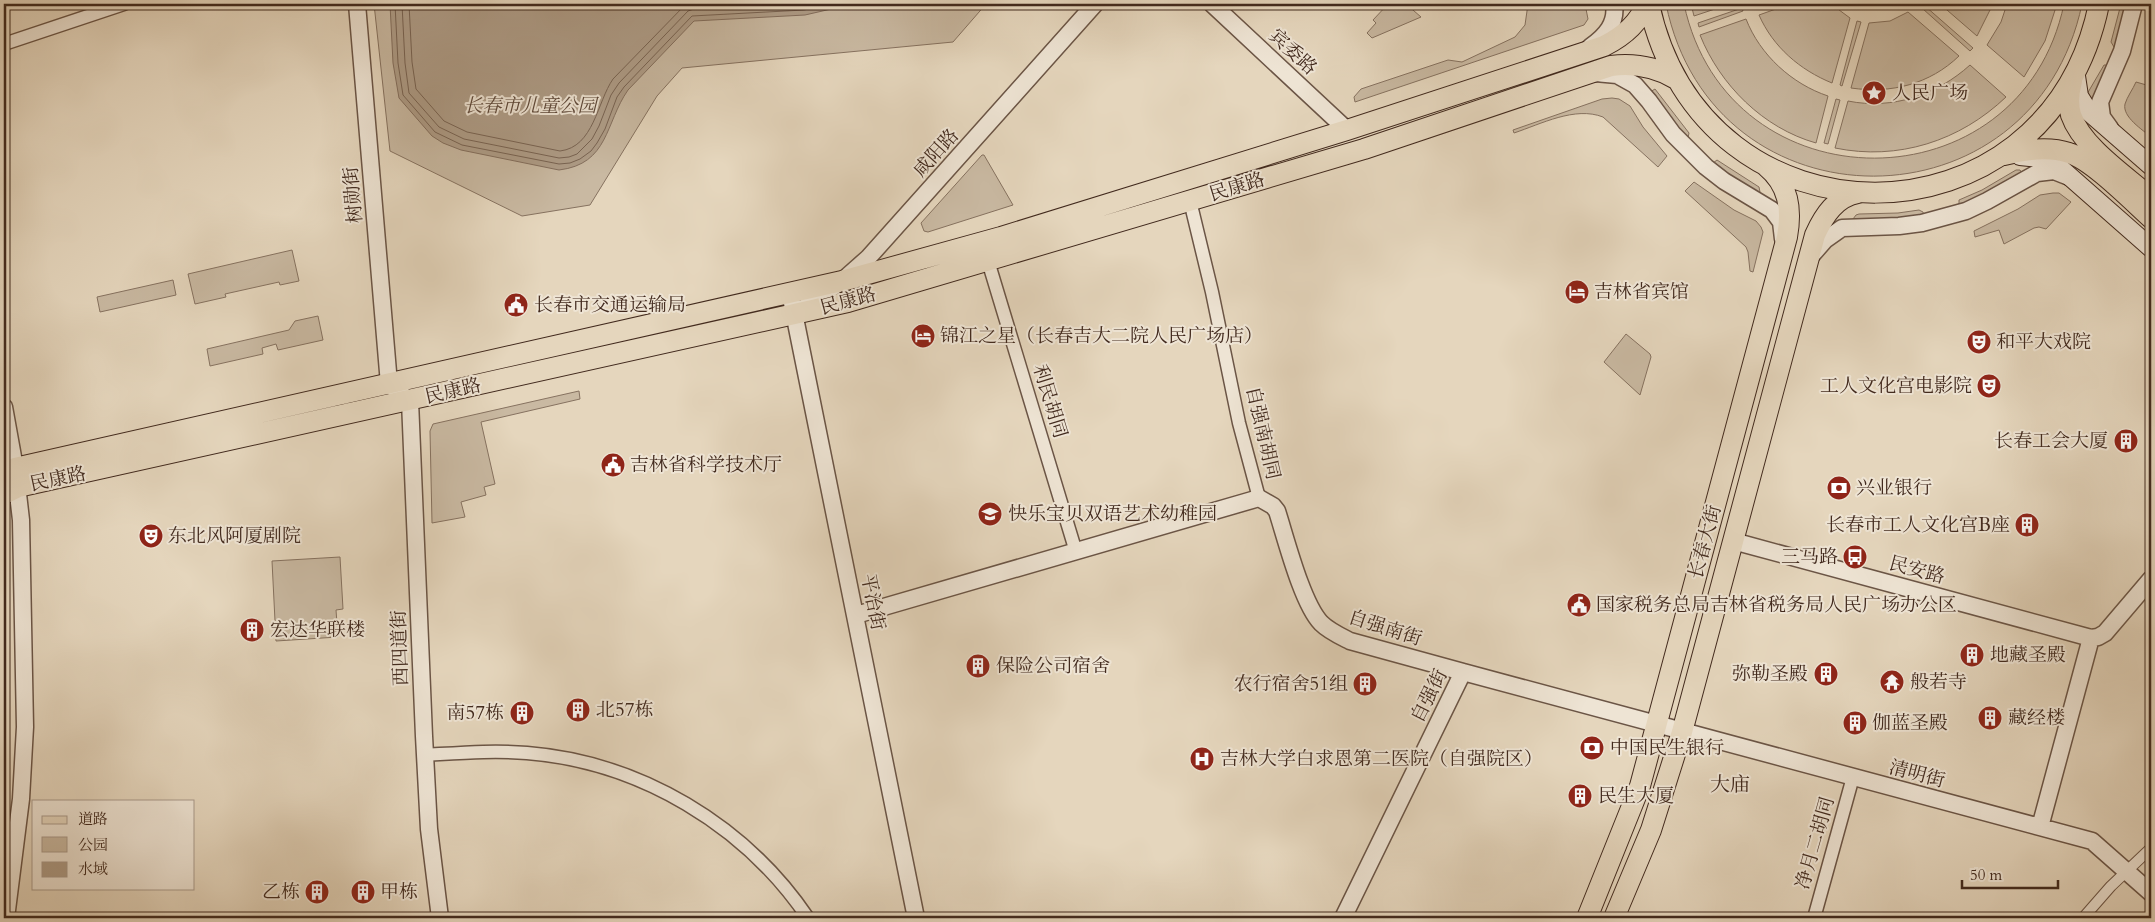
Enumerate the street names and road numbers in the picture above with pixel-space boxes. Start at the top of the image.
street label: 宾委路 [1263,23,1323,81]
street label: 咸阳路 [907,123,965,183]
street label: 树勋街 [338,165,368,225]
street label: 民康路 [1206,166,1268,208]
street label: 民康路 [817,281,879,321]
street label: 利民胡同 [1026,361,1074,441]
street label: 民康路 [422,372,484,410]
street label: 自强南胡同 [1240,384,1286,482]
street label: 民康路 [27,460,89,498]
street label: 长春大街 [1683,502,1727,582]
street label: 民安路 [1886,550,1948,590]
street label: 平治街 [855,572,891,632]
street label: 自强南街 [1345,604,1425,652]
street label: 西四道街 [386,610,414,686]
street label: 自强街 [1404,665,1454,727]
street label: 清明街 [1886,754,1948,794]
street label: 净月二胡同 [1789,794,1841,892]

